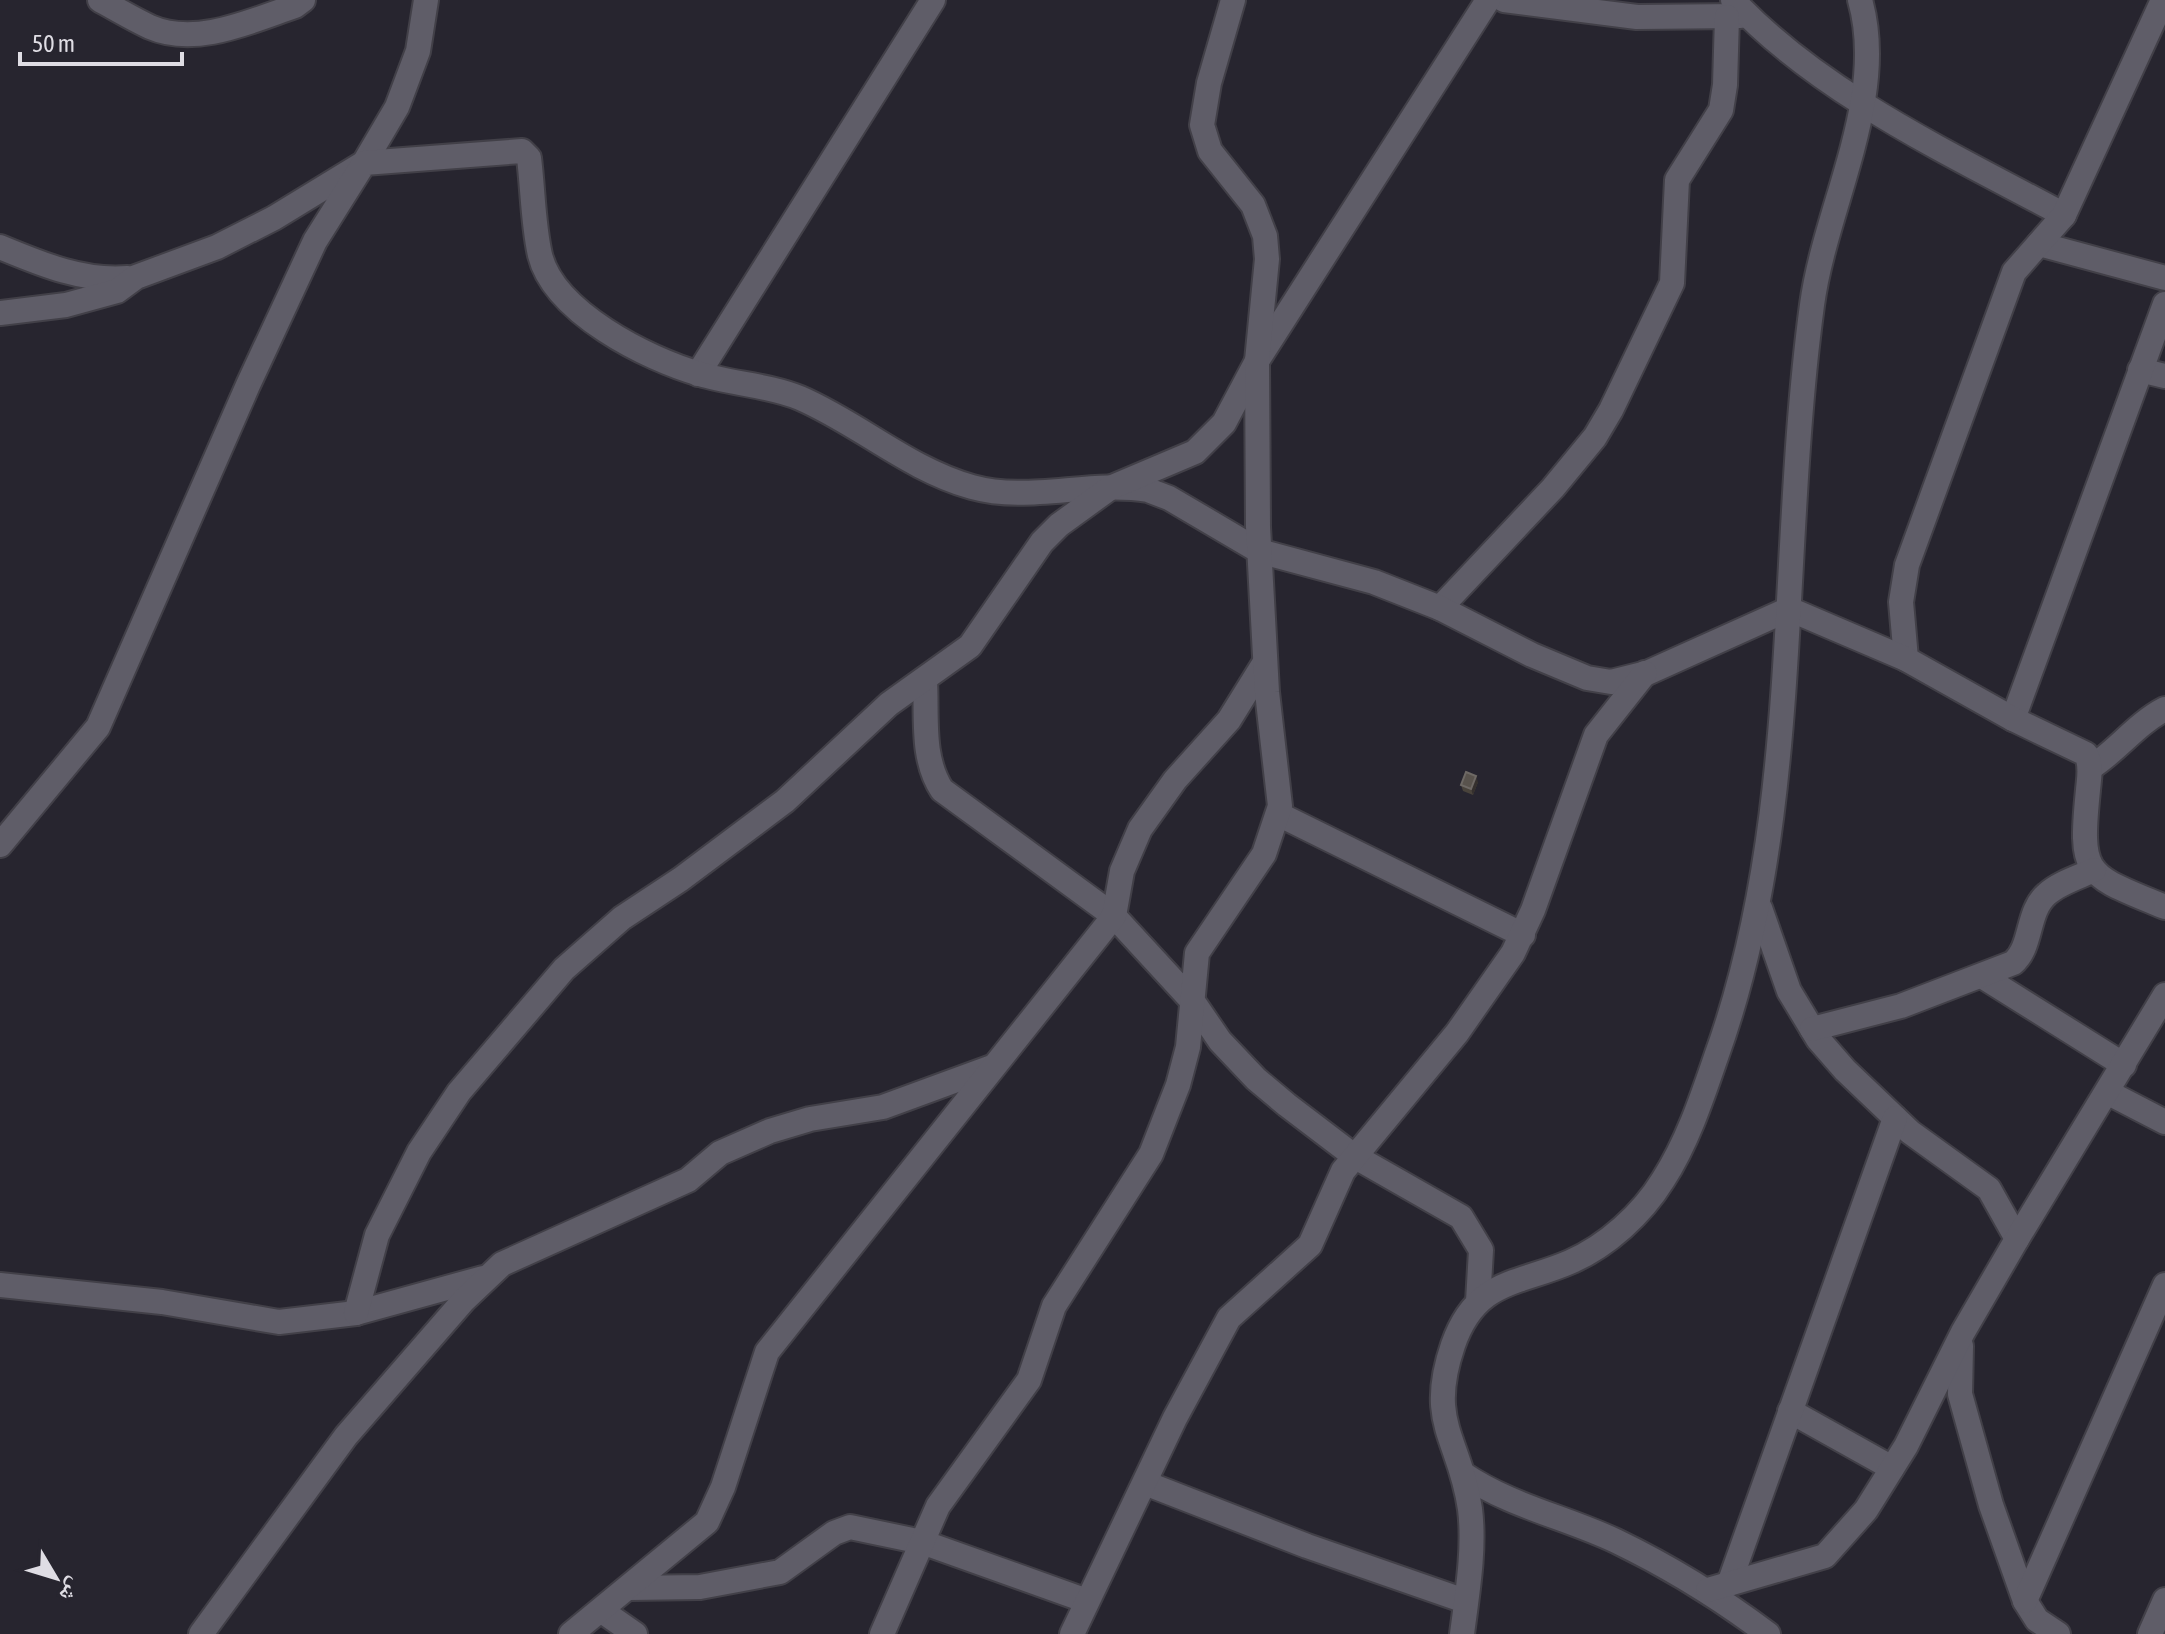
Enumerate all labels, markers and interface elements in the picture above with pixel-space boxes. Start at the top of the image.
scale bar [20,16,182,66]
text: 50 m [32,30,75,57]
north arrow [16,1538,96,1618]
text: ش [54,1572,89,1608]

